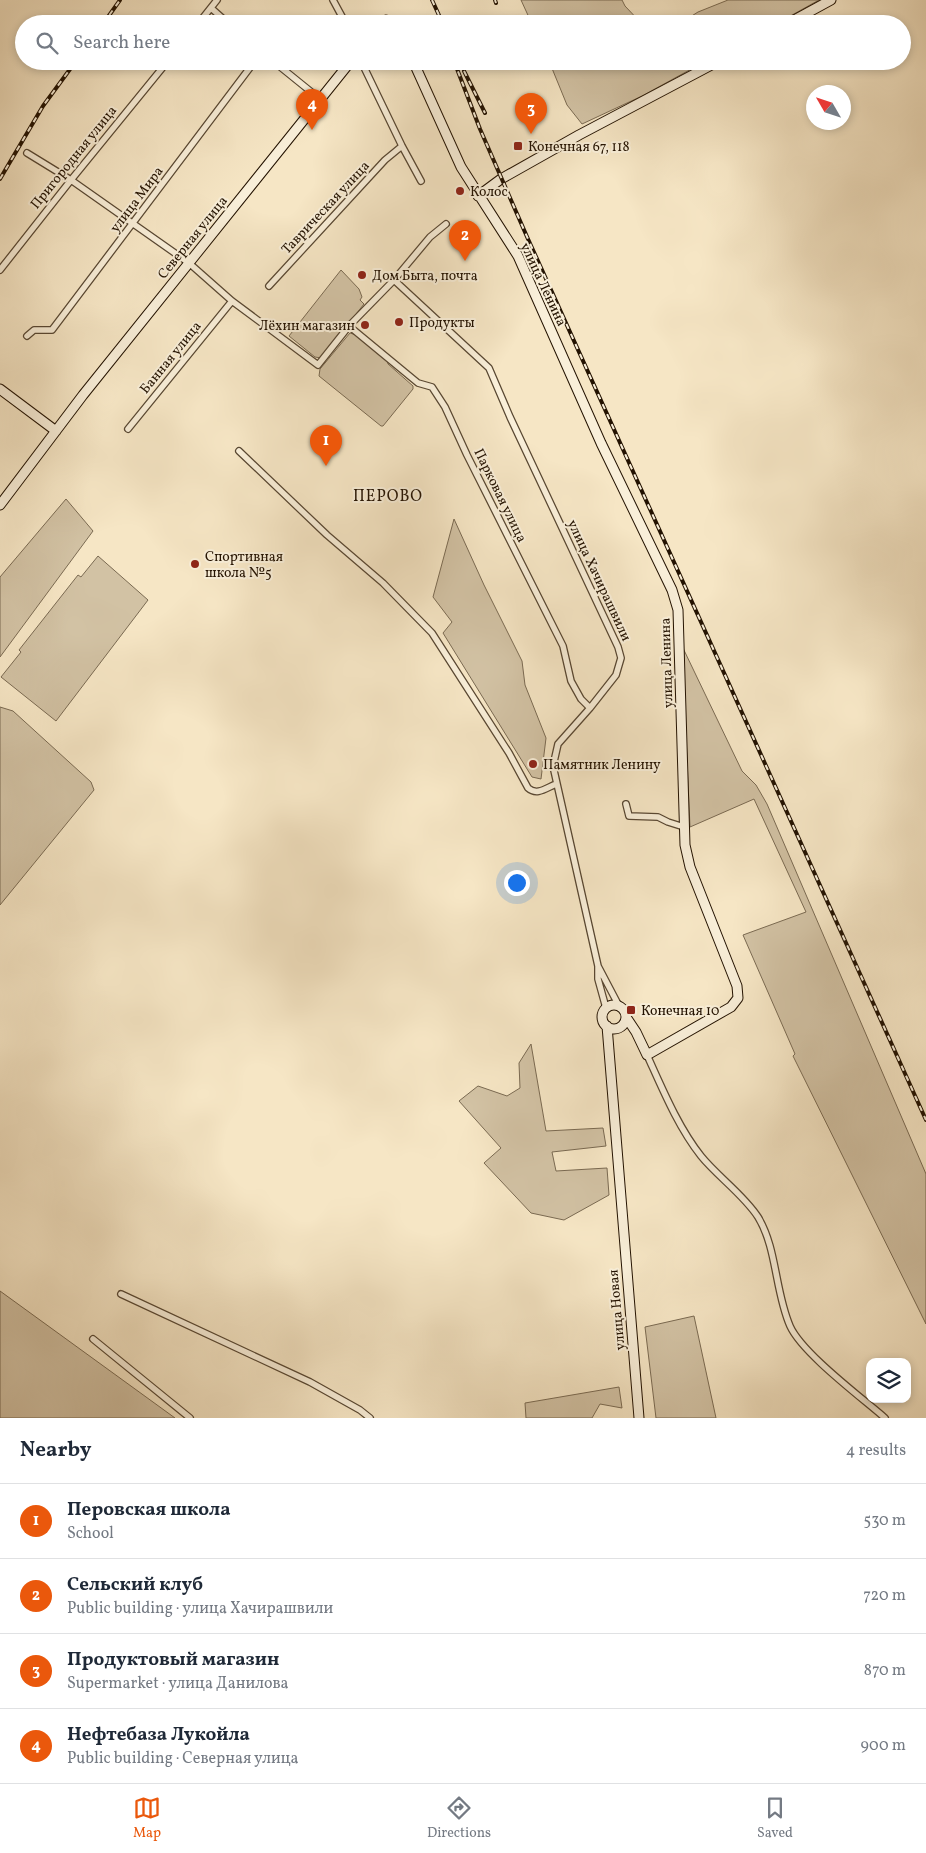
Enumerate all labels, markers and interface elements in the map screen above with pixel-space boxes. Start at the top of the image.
search box [15,15,911,70]
icon: search [33,29,61,57]
text: Search here [73,30,170,56]
north arrow [806,85,851,130]
pin: 4 [296,89,328,130]
pin: 3 [515,93,547,134]
street label: Пригородная улица [27,102,122,214]
place label: Конечная 67, 118 [528,138,630,157]
marker: Конечная 67, 118 [512,140,524,152]
street label: Таврическая улица [278,157,374,259]
street label: улица Мира [106,163,168,237]
place label: Колос [470,183,508,202]
marker: Колос [454,185,466,197]
street label: Северная улица [154,192,233,283]
pin: 2 [449,220,481,261]
street label: улица Ленина [515,240,570,330]
place label: Дом Быта, почта [372,267,478,286]
marker: Дом Быта, почта [356,269,368,281]
place label: Продукты [409,314,475,333]
marker: Продукты [393,316,405,328]
place label: Лёхин магазин [259,317,355,336]
street label: Банная улица [136,318,206,398]
marker: Лёхин магазин [359,319,371,331]
pin: 1 [310,425,342,466]
street label: Парковая улица [469,445,531,546]
district label: ПЕРОВО [353,486,423,508]
street label: улица Хачирашвили [562,517,635,645]
place label: Спортивная школа №5 [205,548,283,583]
marker: Спортивная школа №5 [189,558,201,570]
street label: улица Ленина [656,617,679,708]
place label: Памятник Ленину [543,756,661,775]
marker: Памятник Ленину [527,758,539,770]
your location [504,870,530,896]
place label: Конечная 10 [641,1002,720,1021]
marker: Конечная 10 [625,1004,637,1016]
street label: улица Новая [604,1269,630,1351]
map controls [866,1358,911,1403]
button: layers [866,1358,911,1403]
text: Nearby [20,1436,91,1465]
text: 4 results [846,1440,906,1462]
text: Перовская школа [67,1497,231,1523]
text: 1 [33,1510,39,1532]
text: 530 m [863,1510,906,1532]
text: School [67,1523,114,1545]
text: Сельский клуб [67,1572,203,1598]
text: 2 [32,1585,40,1607]
text: 720 m [863,1585,906,1607]
text: Public building · улица Хачирашвили [67,1598,333,1620]
text: Продуктовый магазин [67,1647,279,1673]
text: 3 [32,1660,40,1682]
text: 870 m [864,1660,906,1682]
text: Supermarket · улица Данилова [67,1673,289,1695]
text: Нефтебаза Лукойла [67,1722,250,1748]
text: 4 [31,1735,41,1757]
text: 900 m [860,1735,906,1757]
text: Public building · Северная улица [67,1748,299,1770]
tab: Map [133,1794,161,1843]
tab: Directions [427,1794,491,1843]
tab: Saved [757,1794,793,1843]

